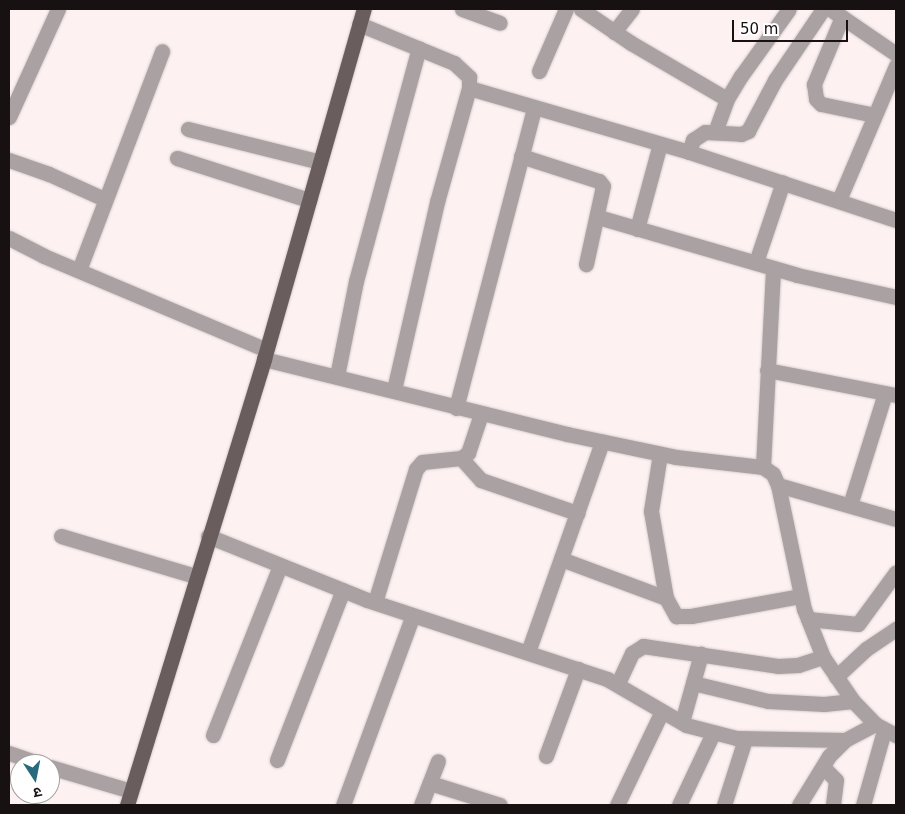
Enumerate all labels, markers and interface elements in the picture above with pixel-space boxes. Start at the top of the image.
scale bar [735,10,851,42]
text: 50 m [740,20,778,38]
north arrow [10,754,60,804]
text: उ [32,784,43,801]

